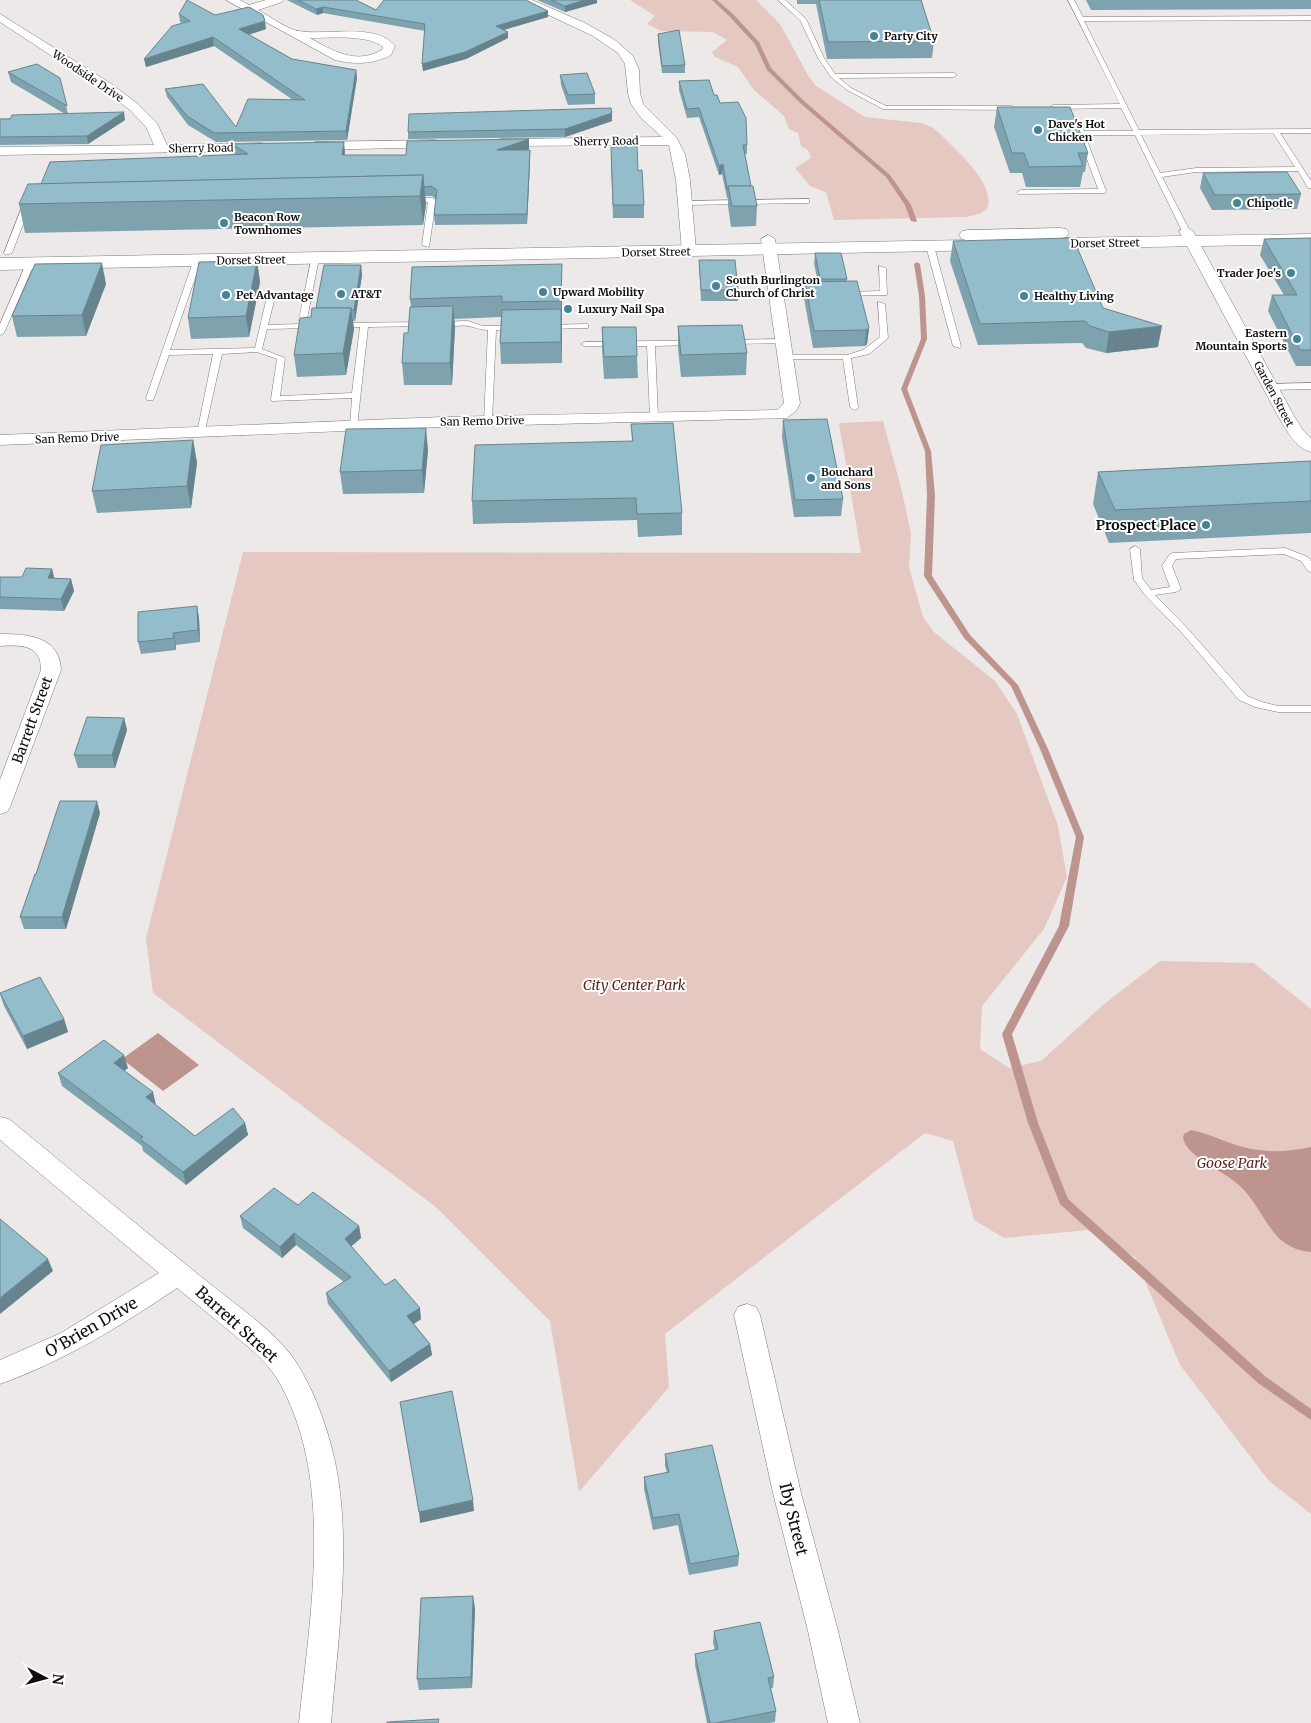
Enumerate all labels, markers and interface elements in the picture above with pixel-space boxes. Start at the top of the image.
place label: Party City [884,29,938,43]
marker: Party City [868,30,880,42]
street label: Woodside Drive [49,46,127,105]
place label: Dave's Hot Chicken [1048,117,1106,144]
marker: Dave's Hot Chicken [1032,124,1044,136]
street label: Sherry Road [573,133,639,149]
street label: Sherry Road [168,140,234,156]
place label: Chipotle [1247,196,1293,210]
marker: Chipotle [1231,197,1243,209]
place label: Beacon Row Townhomes [234,210,302,237]
marker: Beacon Row Townhomes [218,217,230,229]
street label: Dorset Street [1070,235,1140,251]
street label: Dorset Street [621,244,691,260]
street label: Dorset Street [216,252,286,268]
place label: Trader Joe's [1217,266,1281,280]
marker: Trader Joe's [1285,267,1297,279]
place label: South Burlington Church of Christ [726,273,821,300]
marker: South Burlington Church of Christ [710,280,722,292]
place label: Upward Mobility [553,285,645,299]
marker: Upward Mobility [537,286,549,298]
place label: AT&T [350,287,382,301]
place label: Pet Advantage [236,288,314,302]
marker: AT&T [335,288,347,300]
marker: Pet Advantage [220,289,232,301]
place label: Healthy Living [1034,289,1114,303]
marker: Healthy Living [1018,290,1030,302]
place label: Luxury Nail Spa [578,302,664,316]
marker: Luxury Nail Spa [562,303,574,315]
place label: Eastern Mountain Sports [1195,326,1288,353]
marker: Eastern Mountain Sports [1291,333,1303,345]
street label: Garden Street [1251,359,1297,430]
street label: San Remo Drive [440,413,525,429]
street label: San Remo Drive [35,430,120,446]
place label: Bouchard and Sons [821,465,873,492]
marker: Bouchard and Sons [805,472,817,484]
place label: Prospect Place [1096,516,1196,534]
marker: Prospect Place [1200,519,1212,531]
street label: Barrett Street [8,674,56,766]
park label: City Center Park [583,976,686,994]
park label: Goose Park [1197,1154,1268,1172]
street label: Barrett Street [192,1282,283,1367]
street label: O'Brien Drive [41,1292,141,1362]
street label: Iby Street [775,1481,813,1558]
north arrow [20,1653,70,1703]
text: N [48,1673,67,1686]

